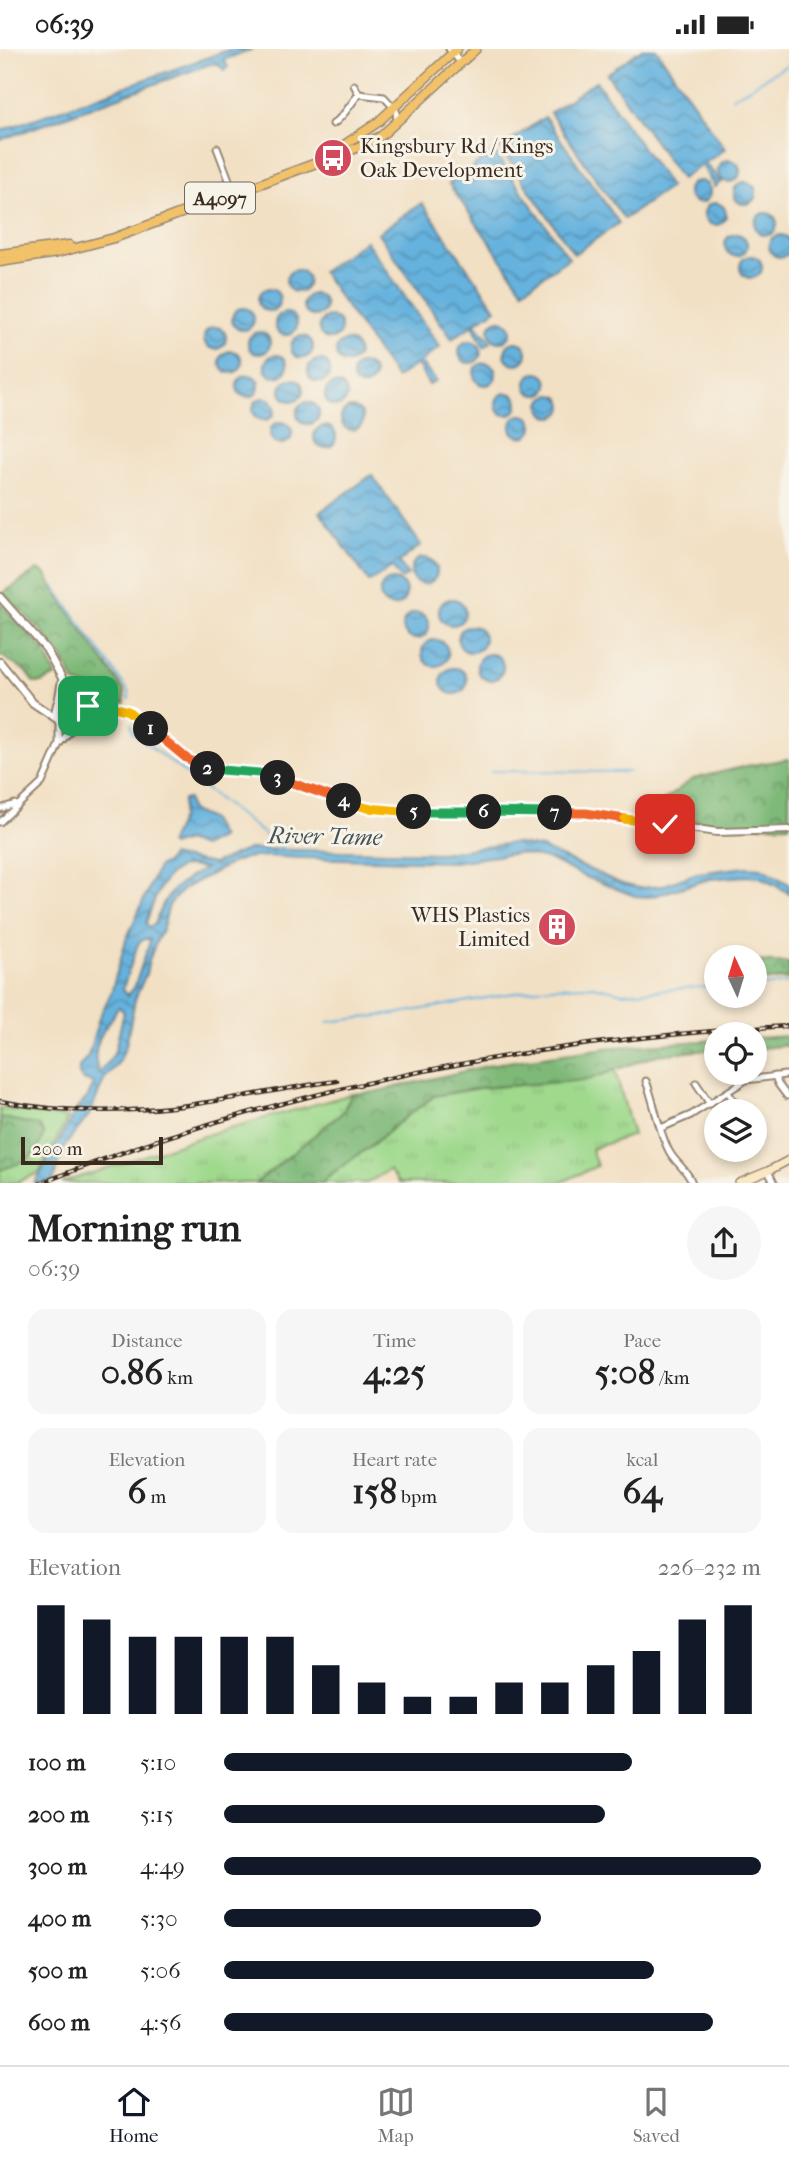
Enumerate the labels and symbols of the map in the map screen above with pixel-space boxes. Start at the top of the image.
place label: Kingsbury Rd / Kings Oak Development [360,134,553,182]
bus stop icon: Kingsbury Rd / Kings Oak Development [312,137,354,179]
road number: A4097 [185,183,255,213]
pin [58,676,118,736]
pin: 1 [134,711,168,747]
pin: 2 [190,751,226,787]
pin: 3 [260,761,296,795]
pin: 4 [326,783,362,819]
pin [635,794,695,854]
pin: 5 [396,795,432,829]
pin: 6 [466,795,502,829]
pin: 7 [538,795,572,831]
water label: River Tame [266,822,383,851]
place label: WHS Plastics Limited [410,903,531,951]
building icon: WHS Plastics Limited [536,906,578,948]
north arrow [704,945,766,1008]
scale bar [21,1134,163,1166]

